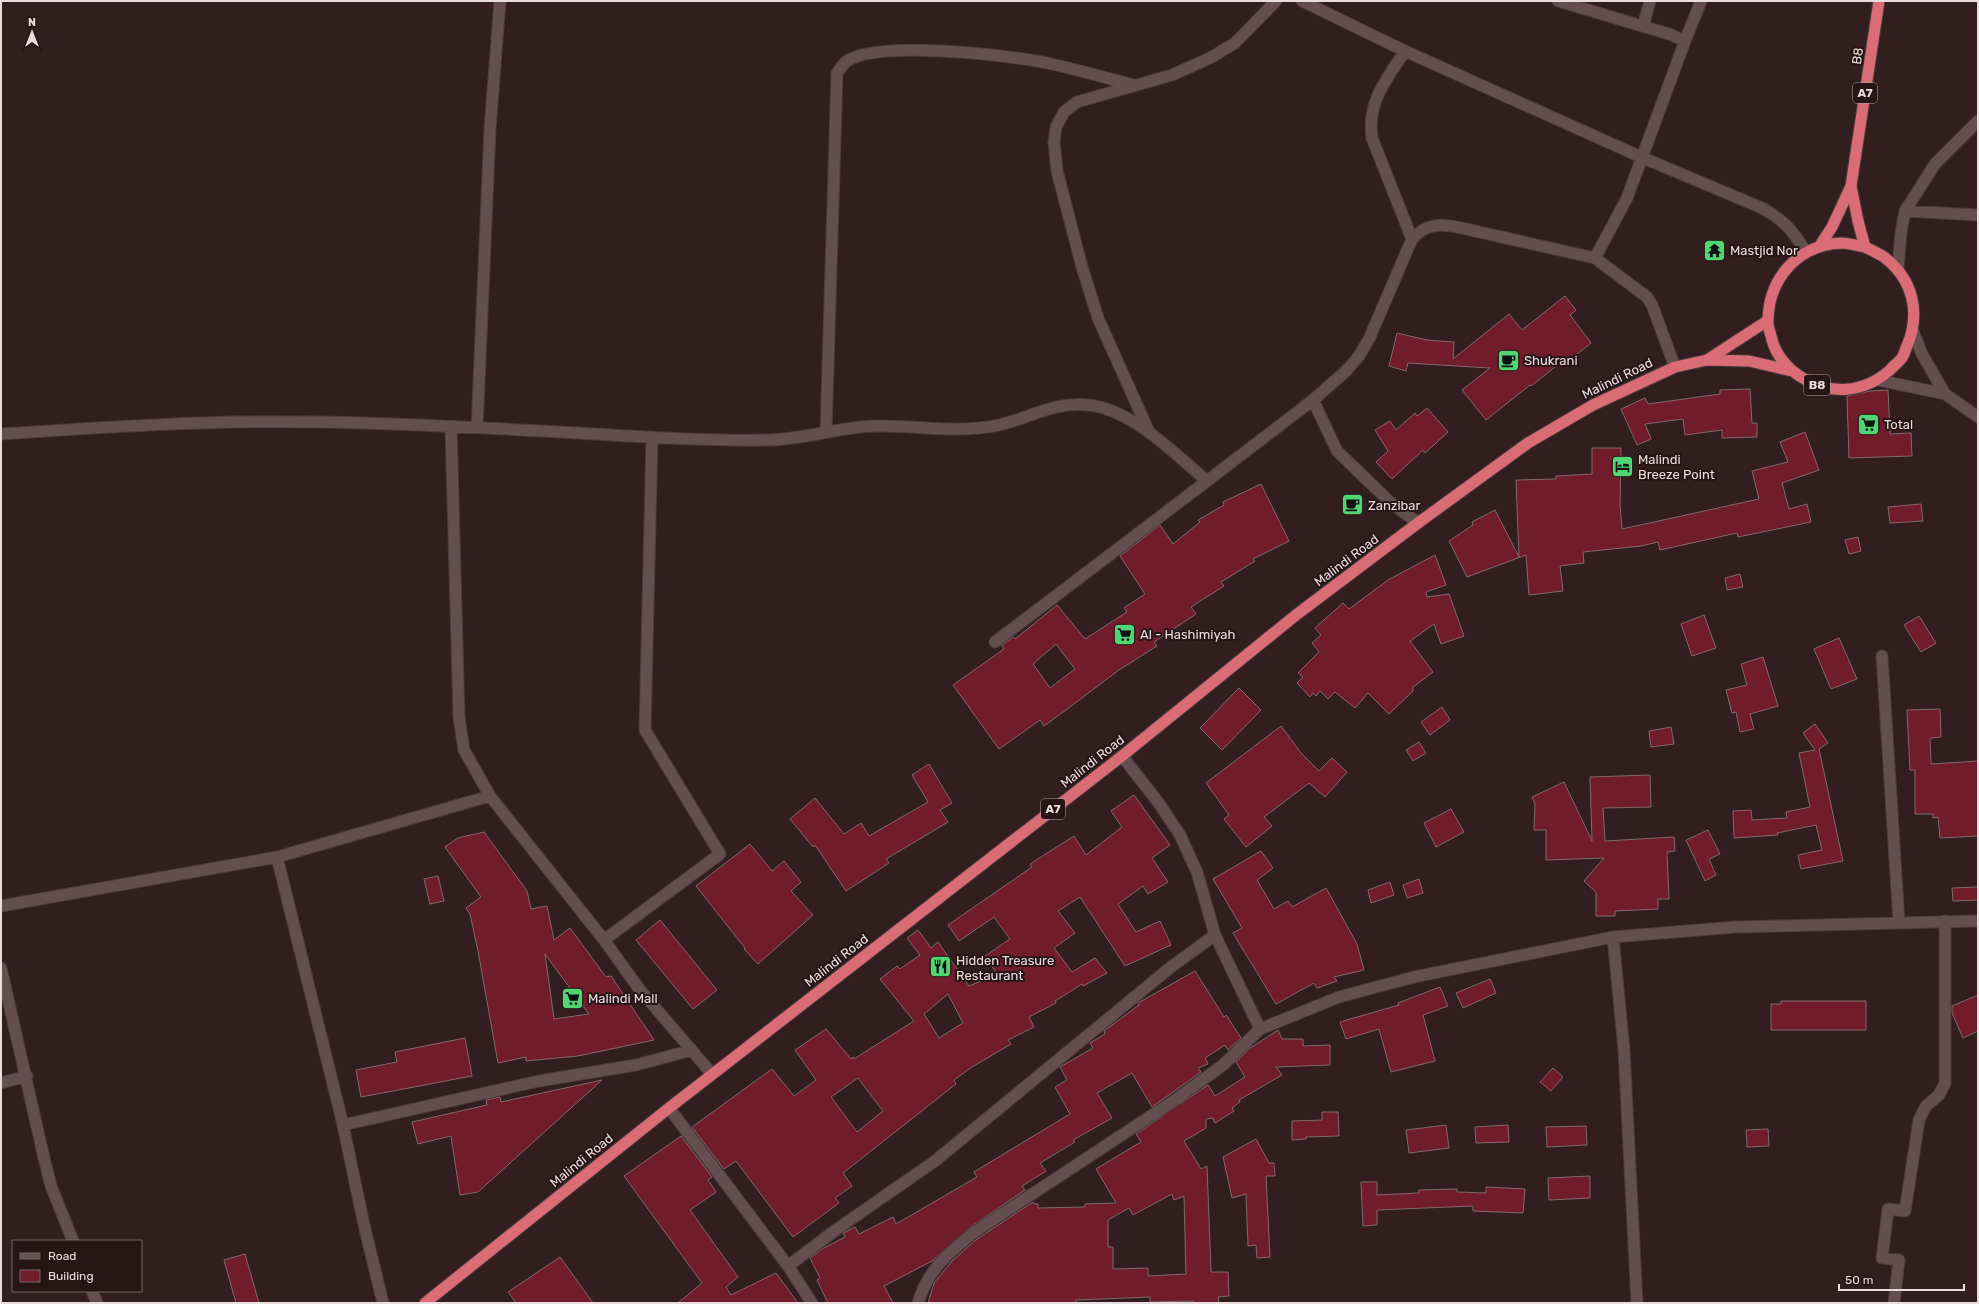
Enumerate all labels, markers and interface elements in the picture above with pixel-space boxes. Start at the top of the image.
north arrow [12,12,52,52]
text: N [28,16,36,29]
street label: B8 [1849,47,1866,66]
road number: A7 [1853,83,1877,103]
temple icon: Mastjid Nor [1702,237,1728,263]
place label: Mastjid Nor [1730,243,1798,258]
cafe icon: Shukrani [1495,347,1521,373]
place label: Shukrani [1524,353,1578,368]
street label: Malindi Road [1580,355,1655,402]
road number: B8 [1804,375,1830,395]
supermarket icon: Total [1855,411,1881,437]
place label: Total [1884,417,1913,432]
place label: Malindi Breeze Point [1638,452,1715,482]
hotel icon: Malindi Breeze Point [1609,453,1635,479]
cafe icon: Zanzibar [1339,492,1365,518]
place label: Zanzibar [1368,498,1421,513]
street label: Malindi Road [1311,531,1381,589]
supermarket icon: Al - Hashimiyah [1112,621,1138,647]
place label: Al - Hashimiyah [1140,627,1235,642]
street label: Malindi Road [1058,732,1127,791]
road number: A7 [1041,799,1065,819]
street label: Malindi Road [802,931,871,990]
place label: Hidden Treasure Restaurant [956,953,1054,983]
restaurant icon: Hidden Treasure Restaurant [927,954,953,980]
supermarket icon: Malindi Mall [559,985,585,1011]
place label: Malindi Mall [588,991,658,1006]
street label: Malindi Road [547,1130,616,1190]
legend [12,1240,142,1292]
text: Road [48,1249,76,1263]
scale bar [1839,1266,1964,1292]
text: Building [48,1269,94,1283]
text: 50 m [1845,1273,1873,1287]

